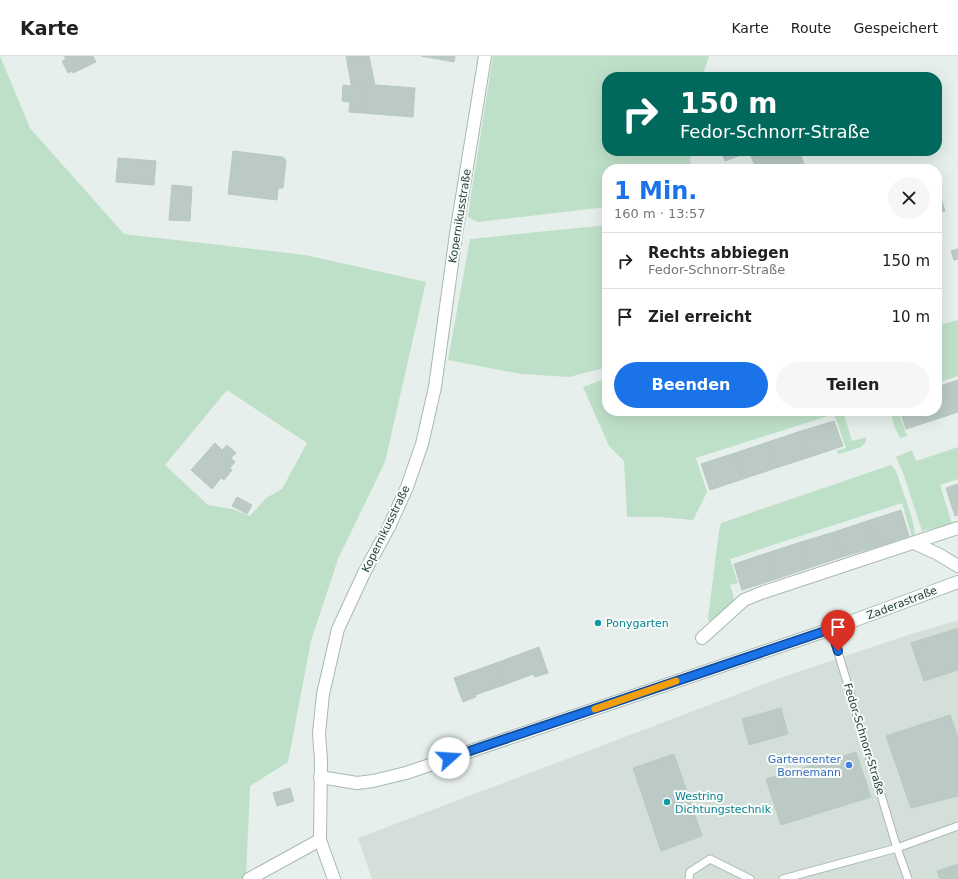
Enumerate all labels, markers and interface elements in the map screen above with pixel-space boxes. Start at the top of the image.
text: Karte [20,17,79,39]
text: Karte [731,20,769,36]
text: Route [791,20,831,36]
text: Gespeichert [853,20,938,36]
text: 150 m [680,87,777,120]
icon: right [614,88,666,140]
text: Fedor-Schnorr-Straße [680,121,870,142]
street label: Kopernikusstraße [446,168,474,264]
text: 1 Min. [614,177,697,205]
button: close [888,177,930,219]
text: 160 m · 13:57 [614,206,705,221]
text: Rechts abbiegen [648,244,789,262]
icon: right [614,250,636,272]
text: 150 m [882,252,930,270]
text: Fedor-Schnorr-Straße [648,262,785,277]
icon: arrive [614,306,636,328]
text: Ziel erreicht [648,308,752,326]
text: 10 m [892,308,930,326]
button: Beenden [614,362,768,408]
button: Teilen [776,362,930,408]
street label: Kopernikusstraße [359,483,413,575]
street label: Zaderastraße [865,584,939,622]
pin [821,610,855,651]
icon: arrive [827,616,849,638]
place label: Ponygarten [606,617,669,630]
marker: Ponygarten [593,618,603,628]
street label: Fedor-Schnorr-Straße [841,682,887,797]
position arrow [428,737,470,779]
place label: Gartencenter Bornemann [768,753,841,779]
marker: Gartencenter Bornemann [844,760,854,770]
place label: Westring Dichtungstechnik [675,790,772,816]
marker: Westring Dichtungstechnik [662,797,672,807]

